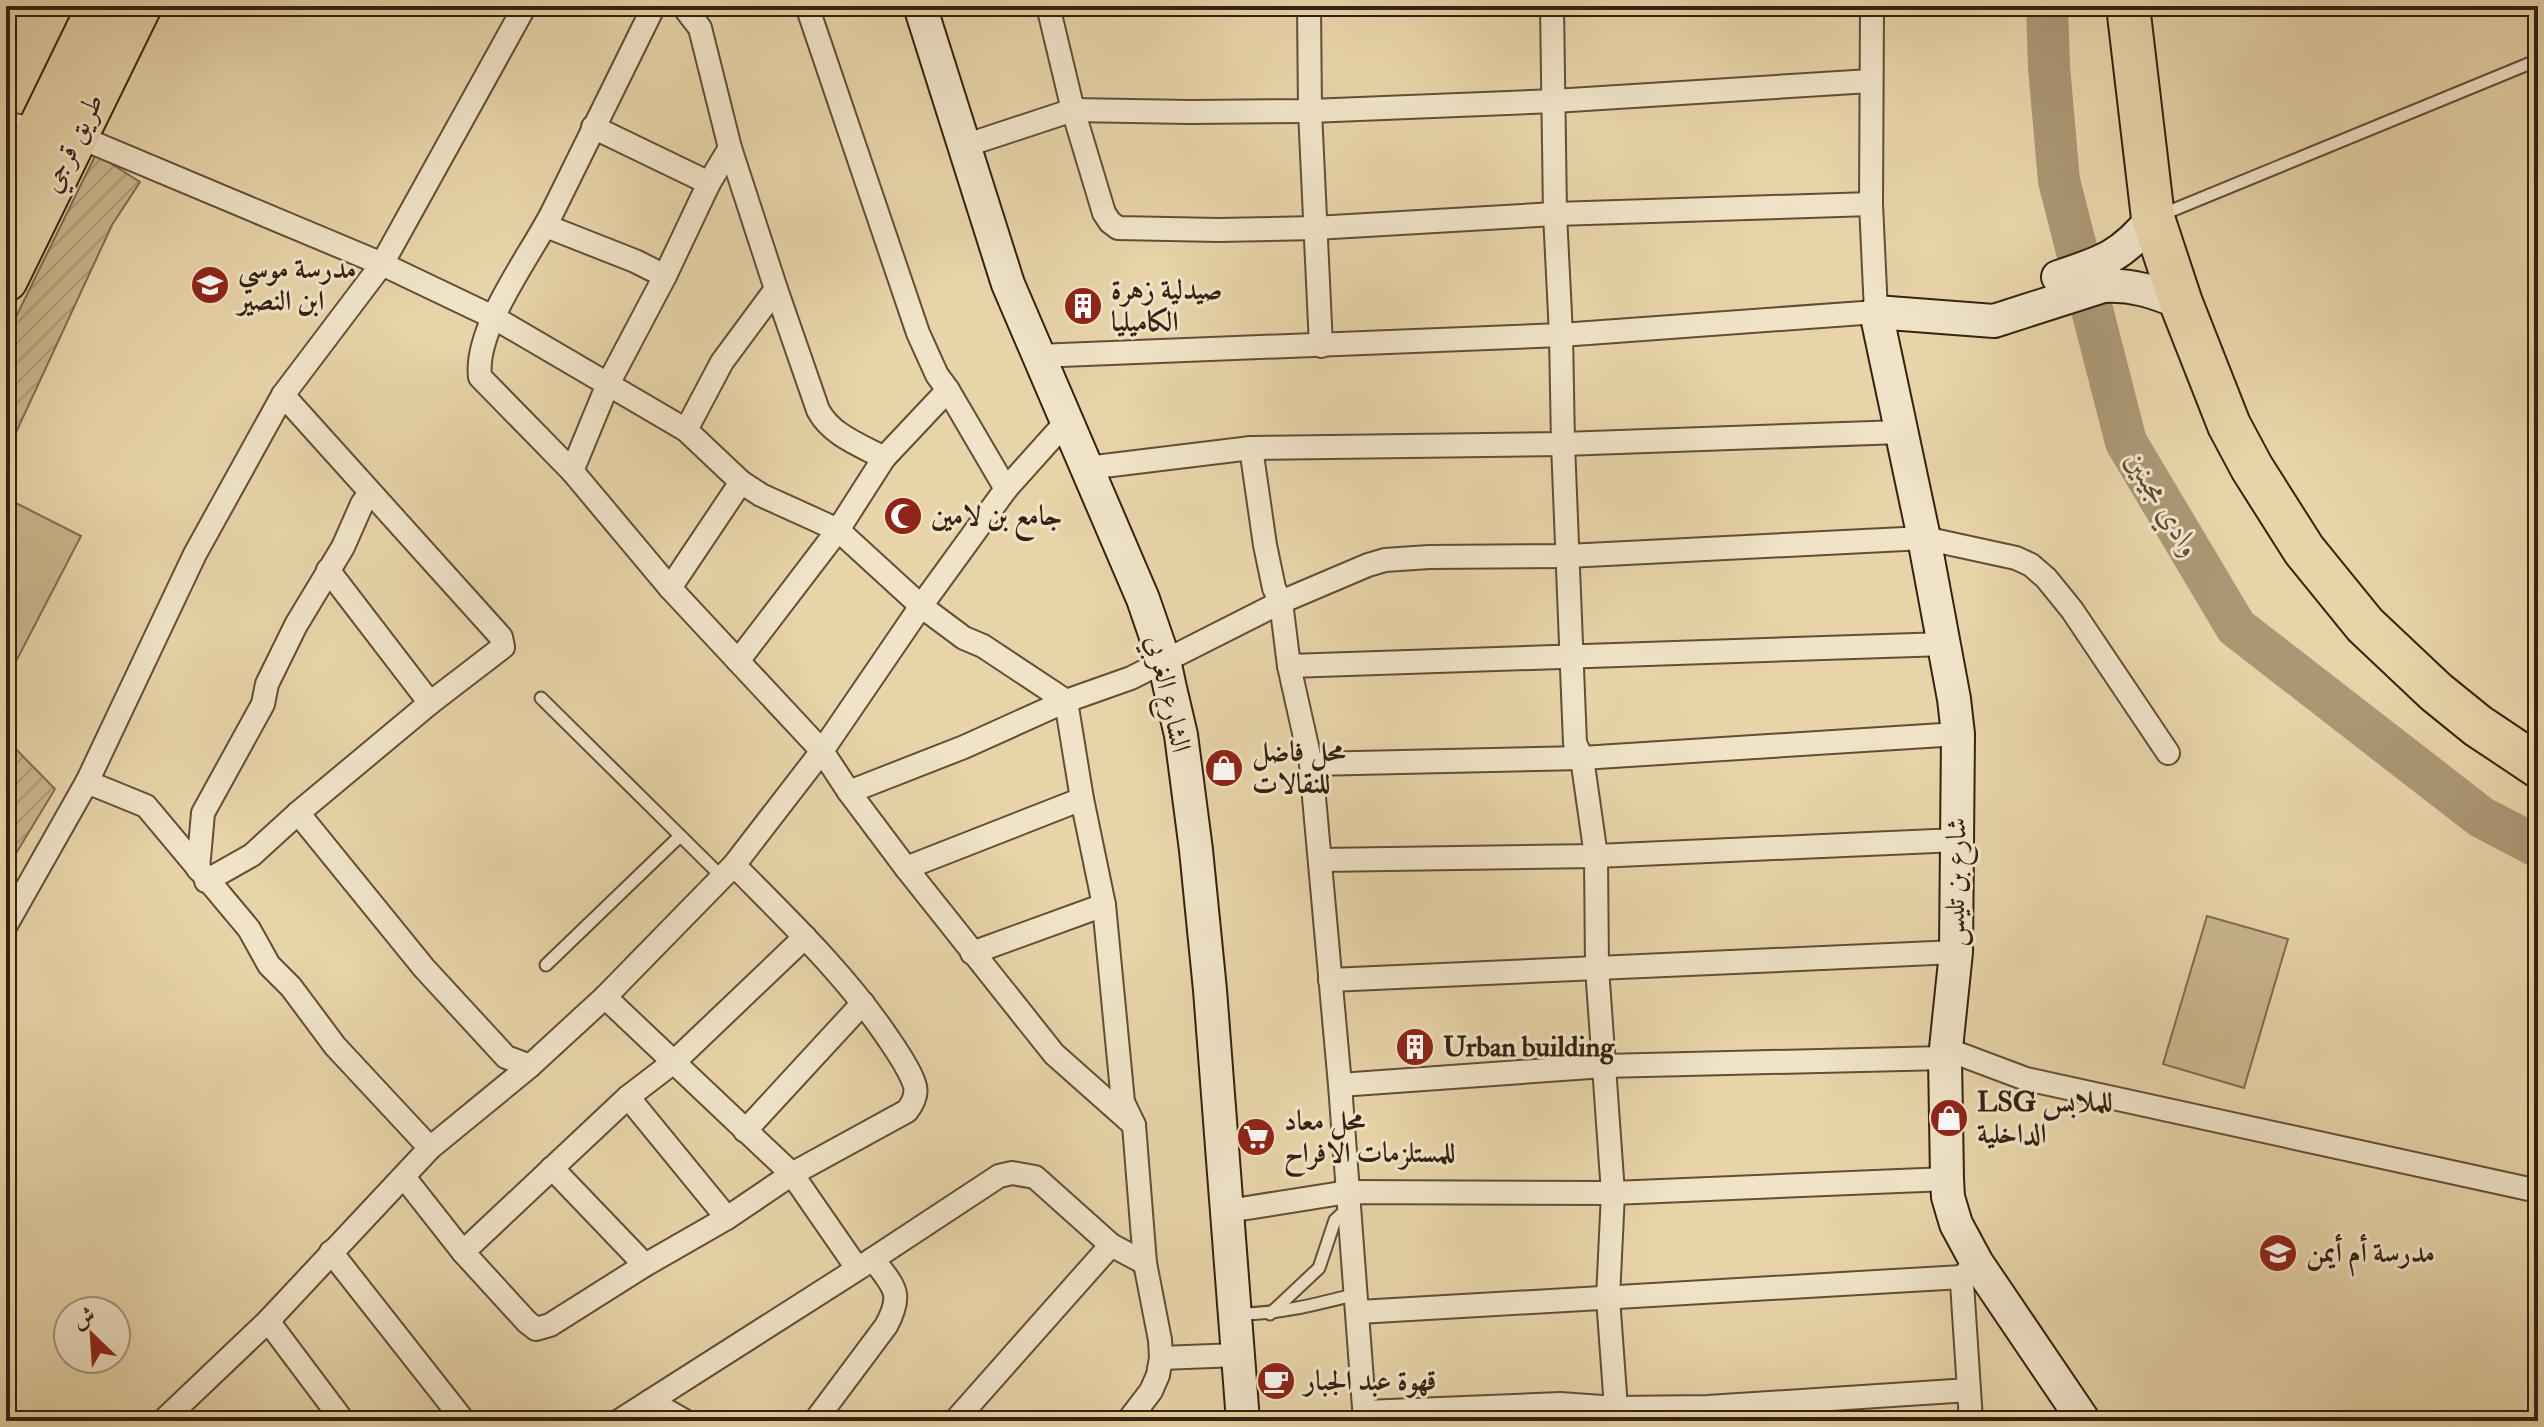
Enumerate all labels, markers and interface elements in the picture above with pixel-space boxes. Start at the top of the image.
street label: طريق قرجي [34,88,115,200]
place label: مدرسة موسي ابن النصير [235,252,356,319]
school or university icon: مدرسة موسي ابن النصير [189,264,231,306]
place label: صيدلية زهرة الكاميليا [1111,273,1223,340]
building icon: صيدلية زهرة الكاميليا [1062,285,1104,327]
water label: وادي مجينين [2113,444,2209,566]
mosque icon: جامع بن لامين [882,495,924,537]
place label: جامع بن لامين [931,499,1062,542]
street label: الشارع الغربي [1133,632,1198,757]
place label: محل فاضل للنقالات [1252,735,1346,802]
shop icon: محل فاضل للنقالات [1203,747,1245,789]
street label: شارع بن تليس [1937,817,1980,947]
building icon: Urban building [1394,1026,1436,1068]
place label: Urban building [1443,1030,1615,1065]
place label: LSG للملابس الداخلية [1977,1085,2112,1152]
shop icon: LSG للملابس الداخلية [1928,1097,1970,1139]
place label: محل معاد للمستلزمات الافراح [1284,1104,1455,1178]
supermarket icon: محل معاد للمستلزمات الافراح [1235,1116,1277,1158]
school or university icon: مدرسة أم أيمن [2257,1232,2299,1274]
place label: مدرسة أم أيمن [2306,1233,2435,1277]
north arrow [52,1295,132,1375]
text: ش [68,1300,100,1335]
cafe icon: قهوة عبد الجبار [1255,1360,1297,1402]
place label: قهوة عبد الجبار [1301,1364,1437,1399]

